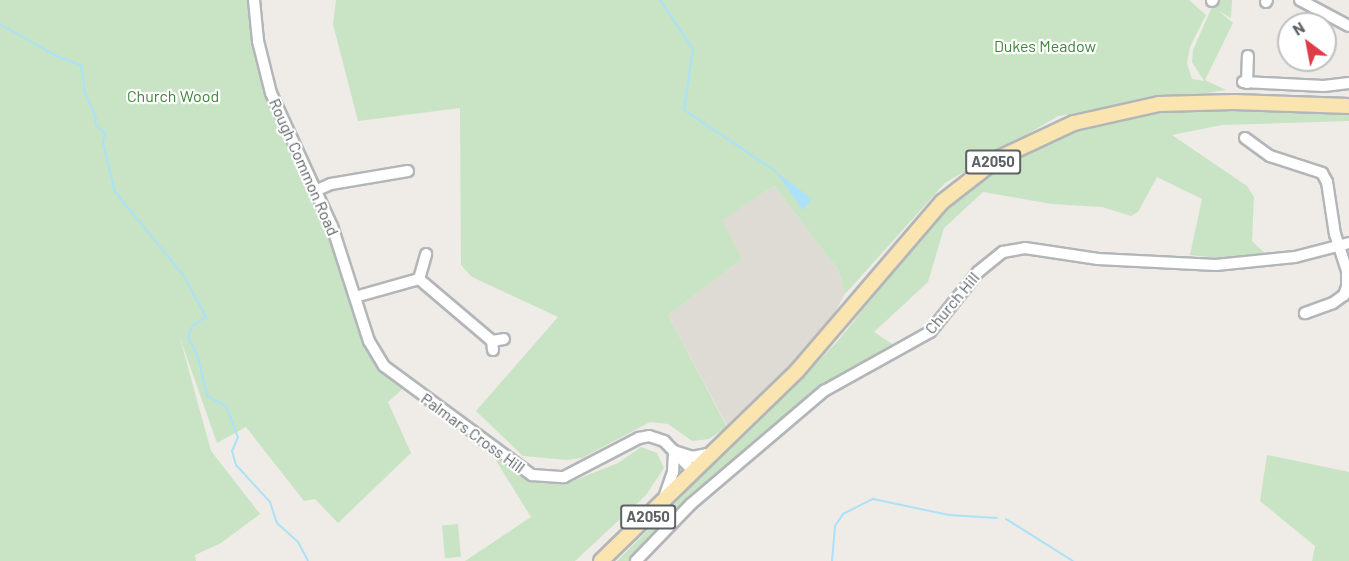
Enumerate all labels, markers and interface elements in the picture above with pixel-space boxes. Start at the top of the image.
north arrow [1277,12,1337,72]
text: N [1289,17,1308,39]
park label: Dukes Meadow [994,36,1096,56]
park label: Church Wood [127,86,219,106]
street label: Rough Common Road [265,95,343,239]
road number: A2050 [964,150,1022,174]
street label: Church Hill [921,268,983,338]
street label: Palmars Cross Hill [417,389,529,477]
road number: A2050 [620,505,676,529]

